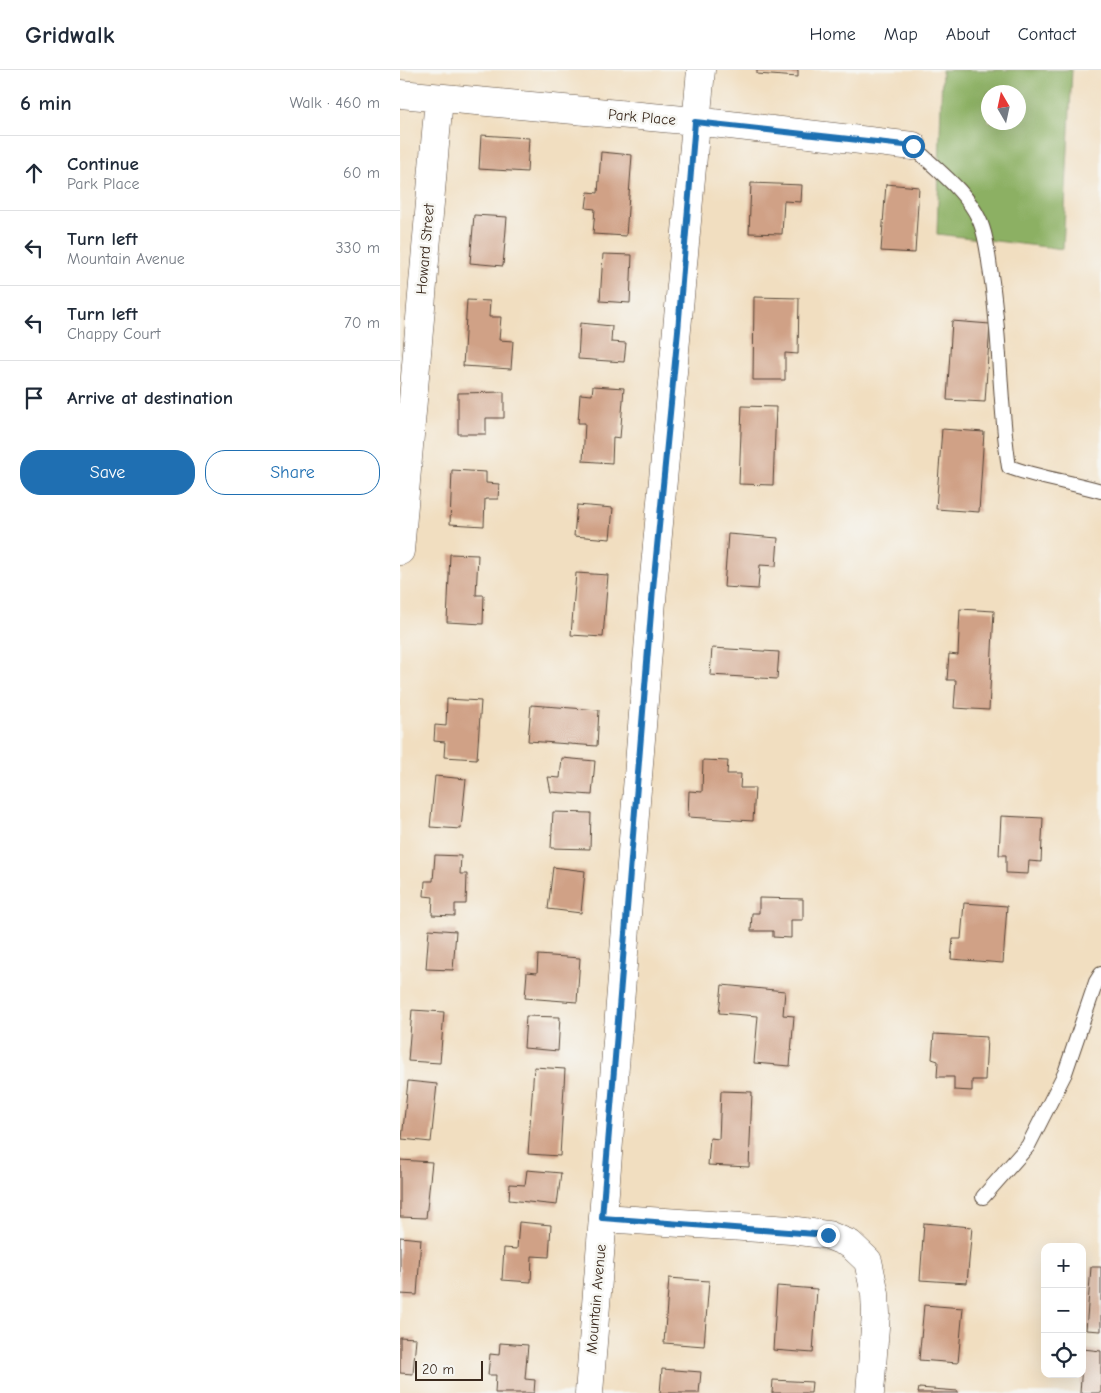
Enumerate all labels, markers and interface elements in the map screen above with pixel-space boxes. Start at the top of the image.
text: Gridwalk [25,21,114,49]
text: Home [809,24,856,45]
text: Map [884,24,918,45]
text: About [946,24,990,45]
text: Contact [1018,24,1076,45]
north arrow [981,85,1026,130]
text: 6 min [20,91,72,115]
text: Walk · 460 m [289,94,380,112]
street label: Park Place [607,105,677,129]
route start [902,135,925,158]
text: Continue [67,153,139,175]
icon: ahead [20,159,48,187]
text: 60 m [343,164,380,182]
text: Park Place [67,175,139,193]
street label: Howard Street [412,202,438,295]
text: Turn left [67,228,138,250]
icon: left [20,234,48,262]
text: 330 m [335,239,380,257]
text: Mountain Avenue [67,250,185,268]
text: Turn left [67,303,138,325]
icon: left [20,309,48,337]
text: 70 m [344,314,380,332]
text: Chappy Court [67,325,160,343]
icon: arrive [20,384,48,412]
text: Arrive at destination [67,387,233,409]
button: Save [20,450,195,495]
button: Share [205,450,380,495]
route end [817,1224,840,1247]
street label: Mountain Avenue [582,1243,610,1355]
map controls [1041,1243,1086,1378]
button: + [1041,1243,1086,1288]
button: − [1041,1288,1086,1333]
button: locate [1041,1333,1086,1378]
scale bar [415,1358,482,1381]
text: 20 m [422,1361,454,1378]

